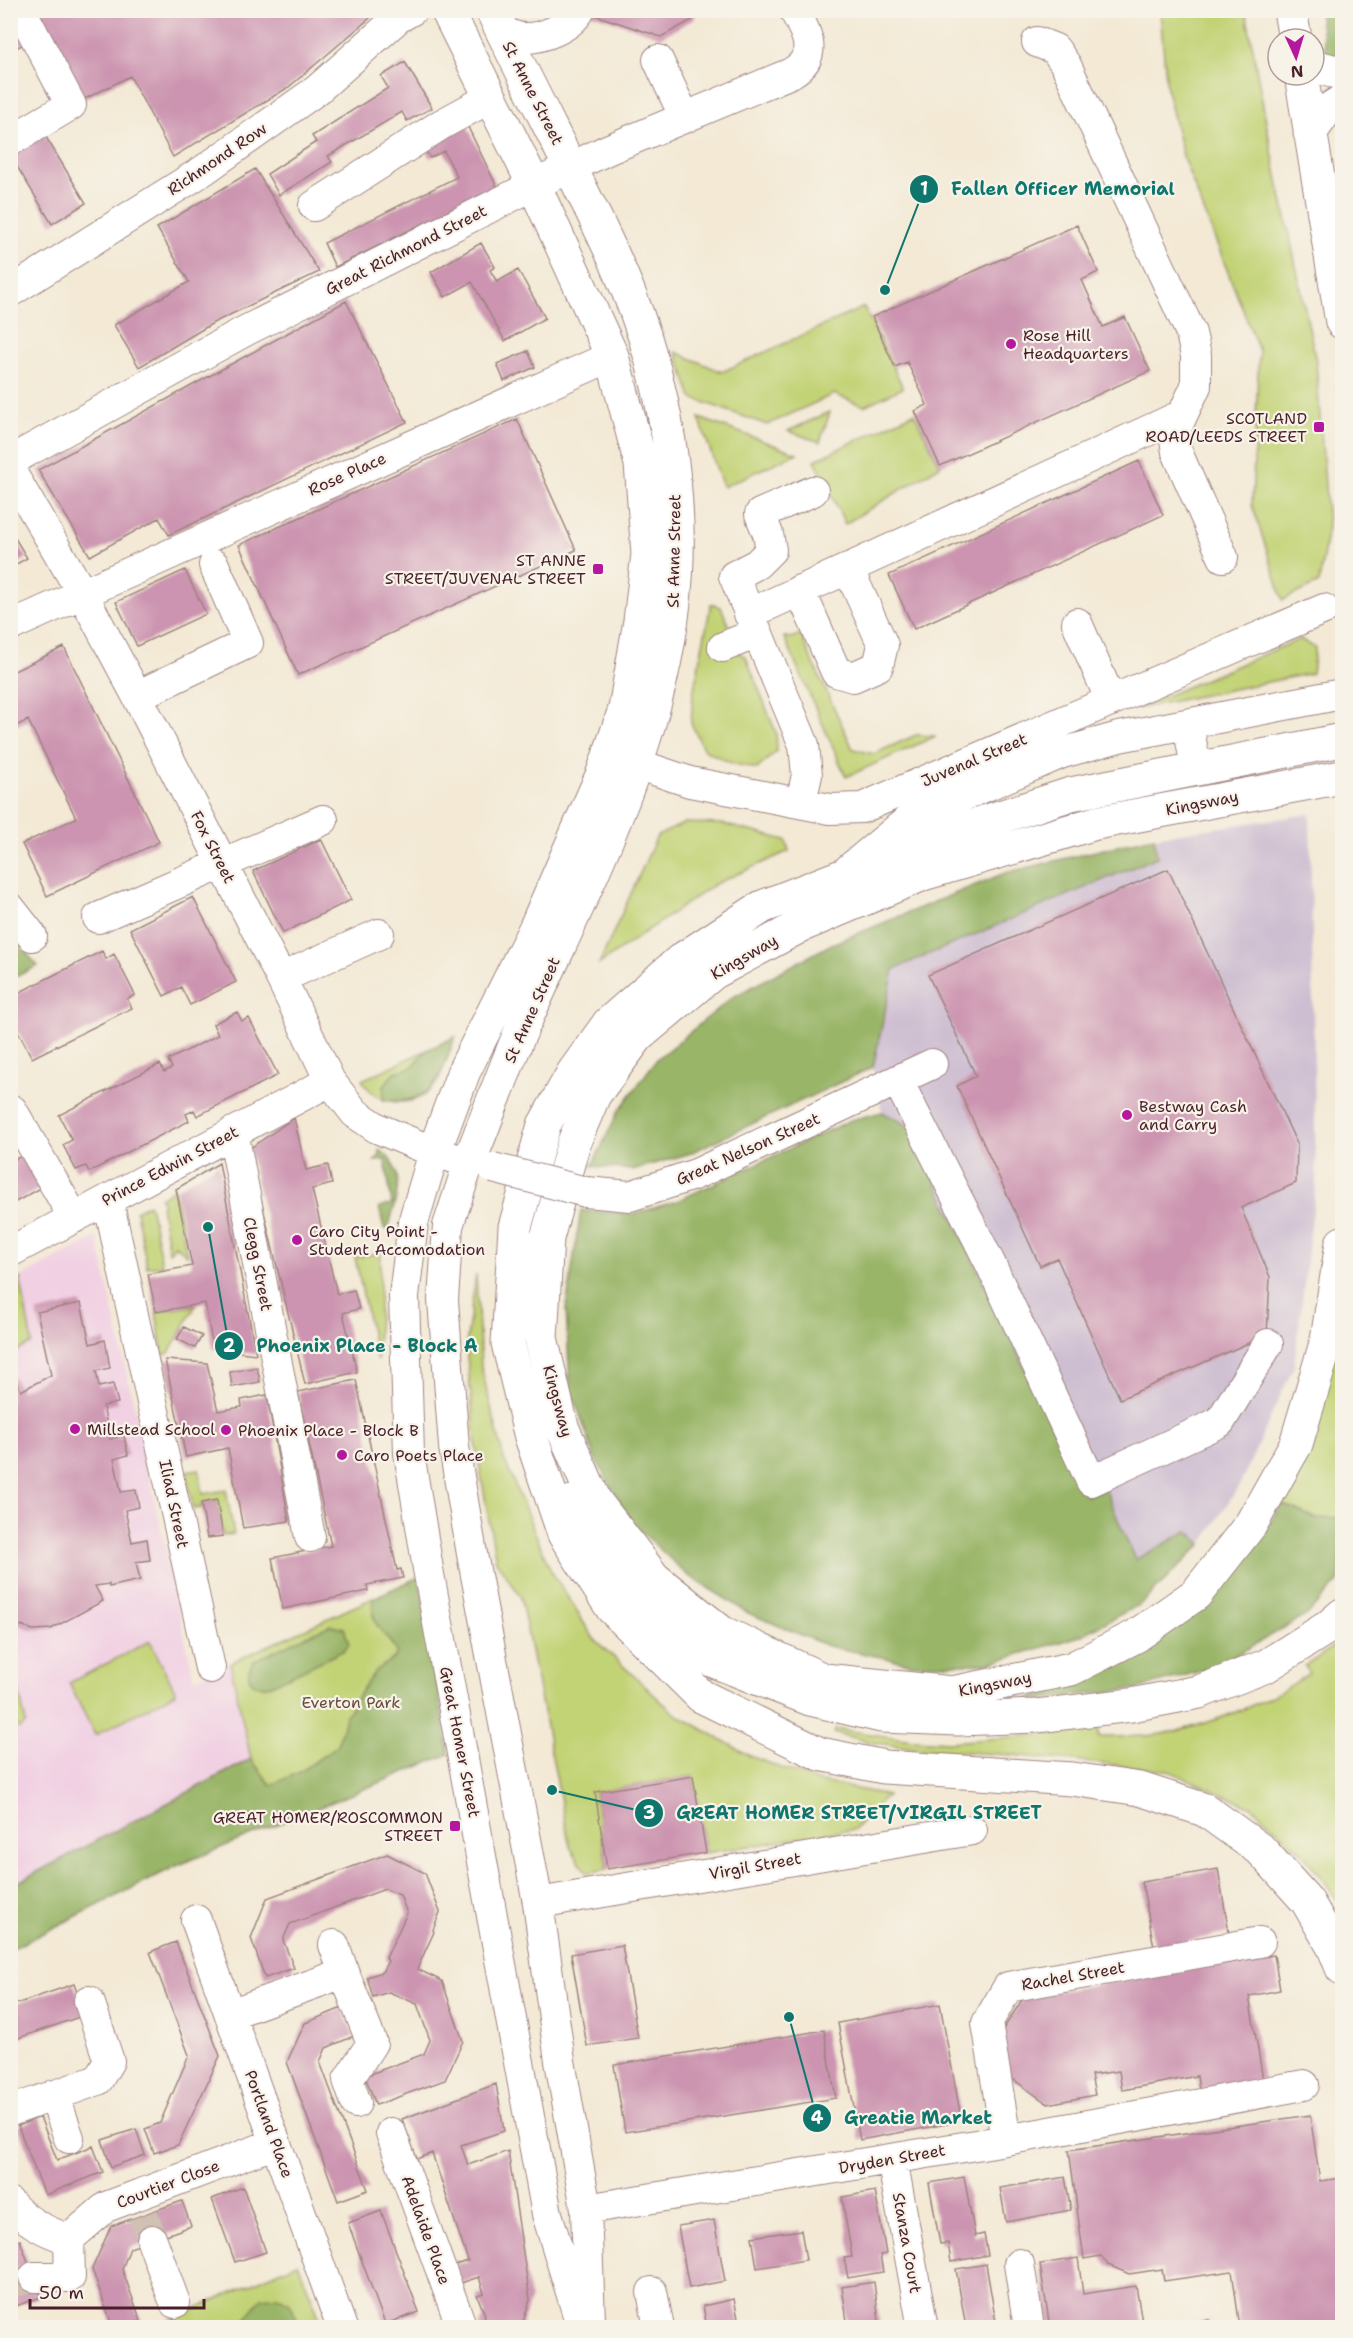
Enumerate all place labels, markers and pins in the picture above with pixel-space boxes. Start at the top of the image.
callout: Fallen Officer Memorial [909,171,1186,207]
place label: Rose Hill Headquarters [1023,325,1129,364]
marker: Rose Hill Headquarters [1004,337,1018,351]
place label: SCOTLAND ROAD/LEEDS STREET [1146,408,1307,447]
marker: SCOTLAND ROAD/LEEDS STREET [1312,420,1326,434]
place label: ST ANNE STREET/JUVENAL STREET [385,550,586,589]
marker: ST ANNE STREET/JUVENAL STREET [591,562,605,576]
place label: Bestway Cash and Carry [1139,1096,1247,1135]
marker: Bestway Cash and Carry [1120,1108,1134,1122]
place label: Caro City Point - Student Accomodation [309,1221,485,1260]
marker: Caro City Point - Student Accomodation [290,1233,304,1247]
callout: Phoenix Place - Block A [214,1328,489,1364]
place label: Millstead School [87,1419,215,1440]
place label: Phoenix Place - Block B [238,1420,419,1441]
marker: Millstead School [68,1422,82,1436]
marker: Phoenix Place - Block B [219,1423,233,1437]
place label: Caro Poets Place [354,1445,484,1466]
marker: Caro Poets Place [335,1448,349,1462]
callout: GREAT HOMER STREET/VIRGIL STREET [634,1795,1054,1831]
place label: GREAT HOMER/ROSCOMMON STREET [213,1807,443,1846]
marker: GREAT HOMER/ROSCOMMON STREET [448,1819,462,1833]
callout: Greatie Market [802,2100,1005,2136]

